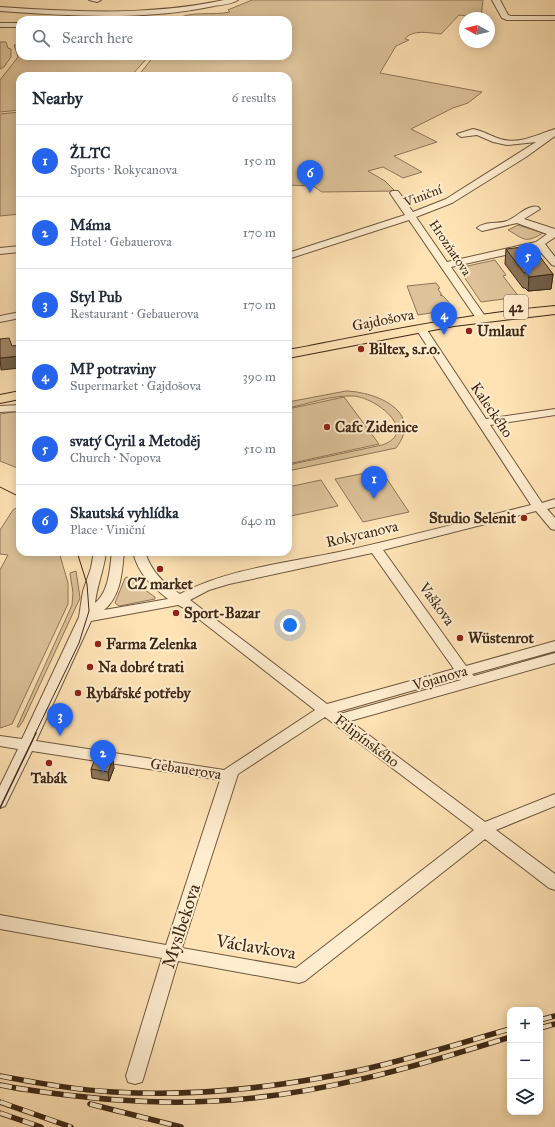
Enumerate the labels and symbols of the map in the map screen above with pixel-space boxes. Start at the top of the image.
north arrow [459,12,495,48]
pin: 6 [297,160,323,193]
street label: Viniční [401,181,446,211]
street label: Hrozňatova [425,217,475,279]
pin: 5 [515,243,541,276]
road number: 42 [504,295,528,319]
pin: 4 [431,302,457,335]
street label: Gajdošova [351,305,416,335]
place label: Umlauf [477,322,527,340]
marker: Umlauf [464,326,474,336]
place label: Biltex, s.r.o. [369,340,440,358]
marker: Biltex, s.r.o. [356,344,366,354]
street label: Kaleckého [467,379,517,441]
place label: Cafc Zidenice [335,418,419,436]
marker: Cafc Zidenice [322,422,332,432]
pin: 1 [361,466,387,499]
place label: Studio Selenit [429,509,517,527]
marker: Studio Selenit [519,513,529,523]
street label: Rokycanova [324,517,401,551]
marker: CZ market [155,564,165,574]
place label: CZ market [127,575,194,593]
street label: Vaškova [415,578,459,630]
place label: Sport-Bazar [184,604,260,623]
marker: Sport-Bazar [171,608,181,618]
your location [280,615,300,635]
place label: Wüstenrot [468,629,534,647]
marker: Wüstenrot [455,633,465,643]
place label: Farma Zelenka [106,635,198,653]
marker: Farma Zelenka [93,639,103,649]
place label: Na dobré trati [98,658,185,676]
street label: Vojanova [410,661,470,695]
marker: Na dobré trati [85,662,95,672]
place label: Rybářské potřeby [86,684,192,703]
marker: Rybářské potřeby [73,688,83,698]
pin: 3 [47,703,73,736]
street label: Filipínského [331,711,403,771]
pin: 2 [90,740,116,773]
street label: Gebauerova [149,755,223,784]
marker: Tabák [44,758,54,768]
place label: Tabák [30,769,68,787]
street label: Myslbekova [157,881,205,971]
street label: Václavkova [213,930,298,964]

